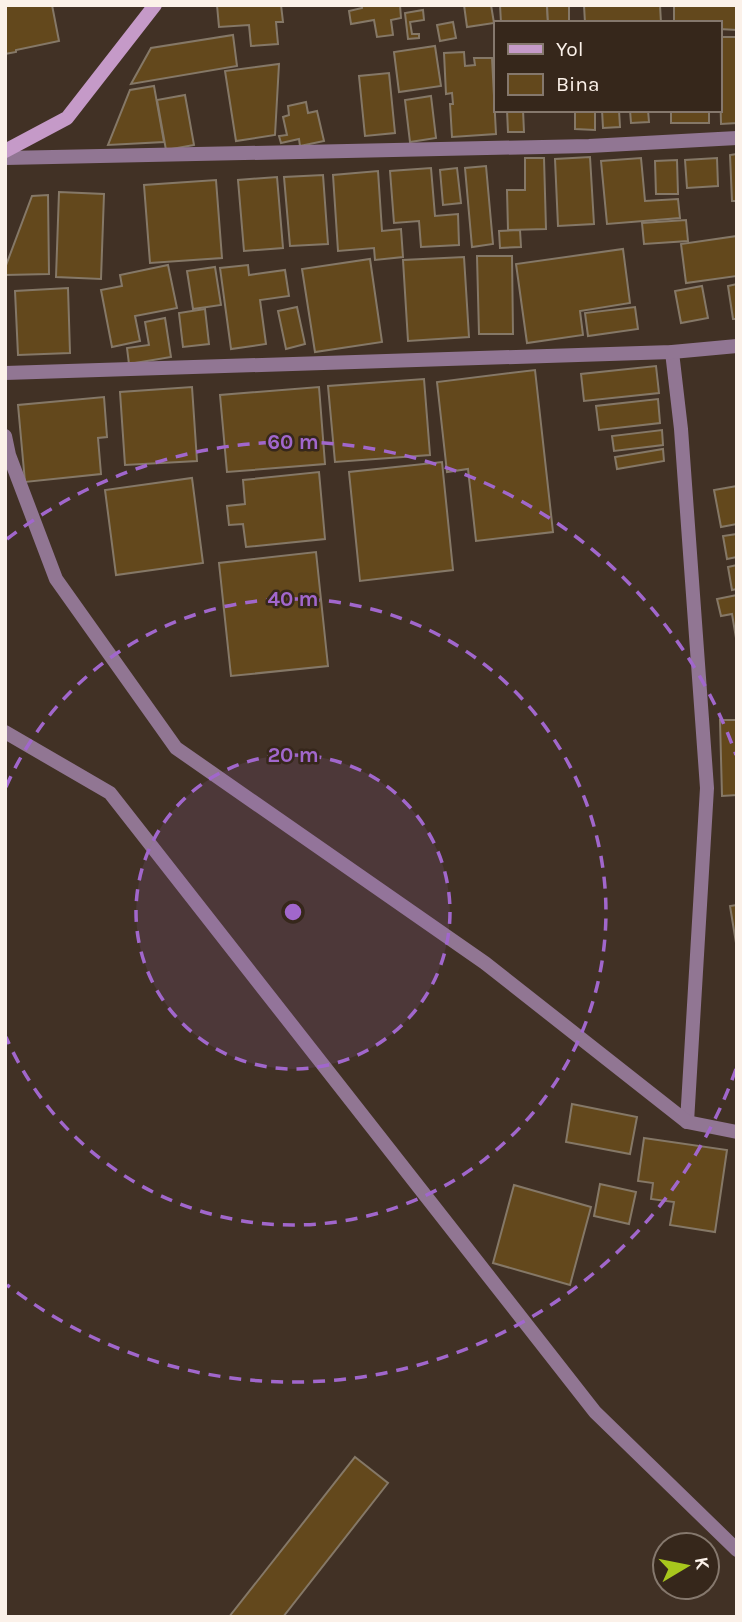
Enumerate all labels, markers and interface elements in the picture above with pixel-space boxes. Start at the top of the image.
legend [494,21,721,112]
text: Yol [556,37,584,61]
text: Bina [556,72,600,96]
text: 60 m [267,430,319,454]
text: 40 m [267,587,319,611]
text: 20 m [267,743,319,767]
centre of rings [281,900,305,924]
north arrow [651,1531,721,1601]
text: K [690,1555,714,1572]

